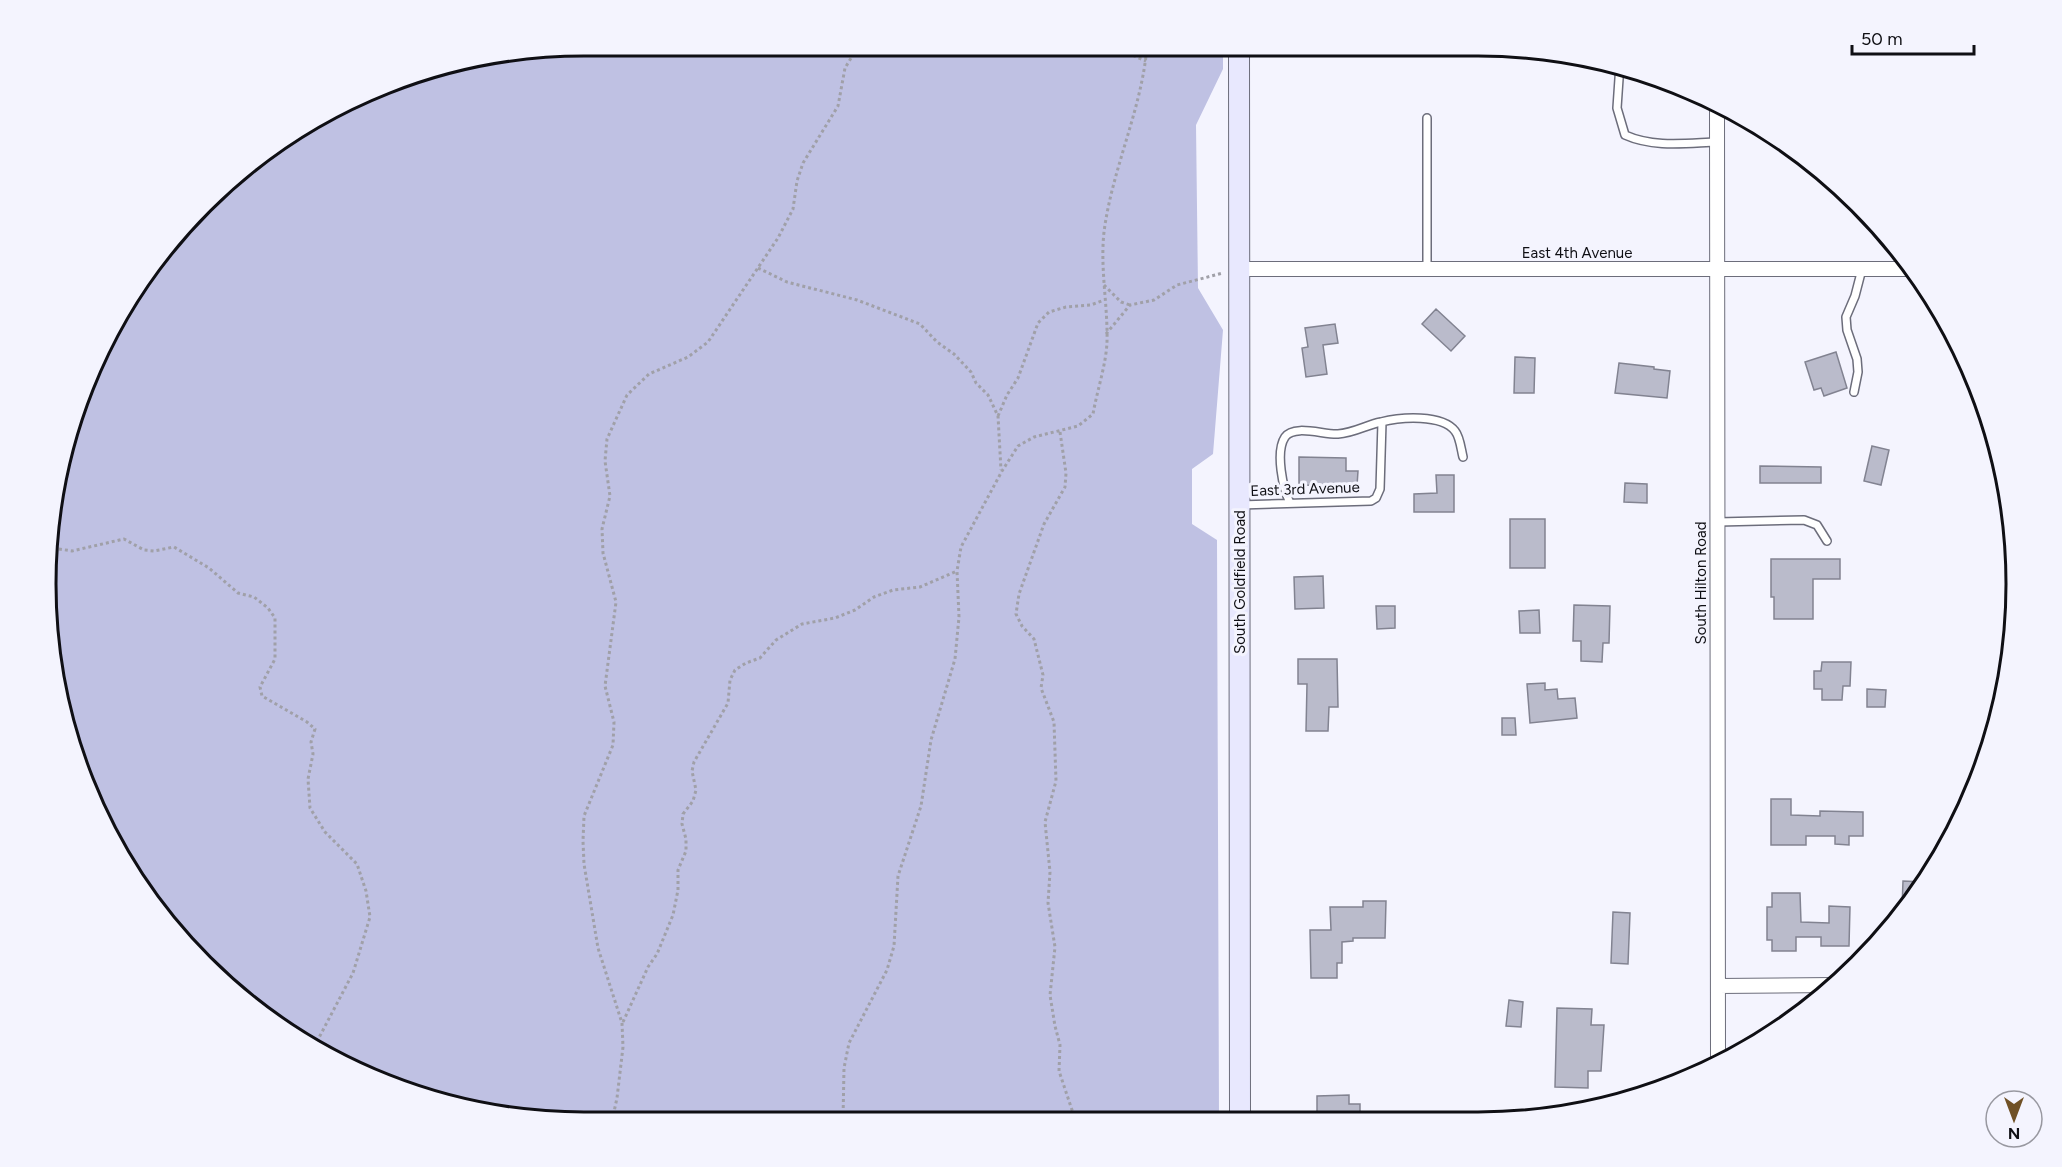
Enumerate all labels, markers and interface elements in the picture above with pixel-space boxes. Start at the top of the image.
scale bar [1852,18,1974,56]
text: 50 m [1861,28,1903,50]
street label: East 4th Avenue [1522,244,1632,262]
street label: East 3rd Avenue [1250,478,1360,500]
street label: South Goldfield Road [1231,510,1249,654]
street label: South Hilton Road [1692,521,1710,645]
north arrow [1984,1089,2044,1149]
text: N [2008,1124,2020,1143]

